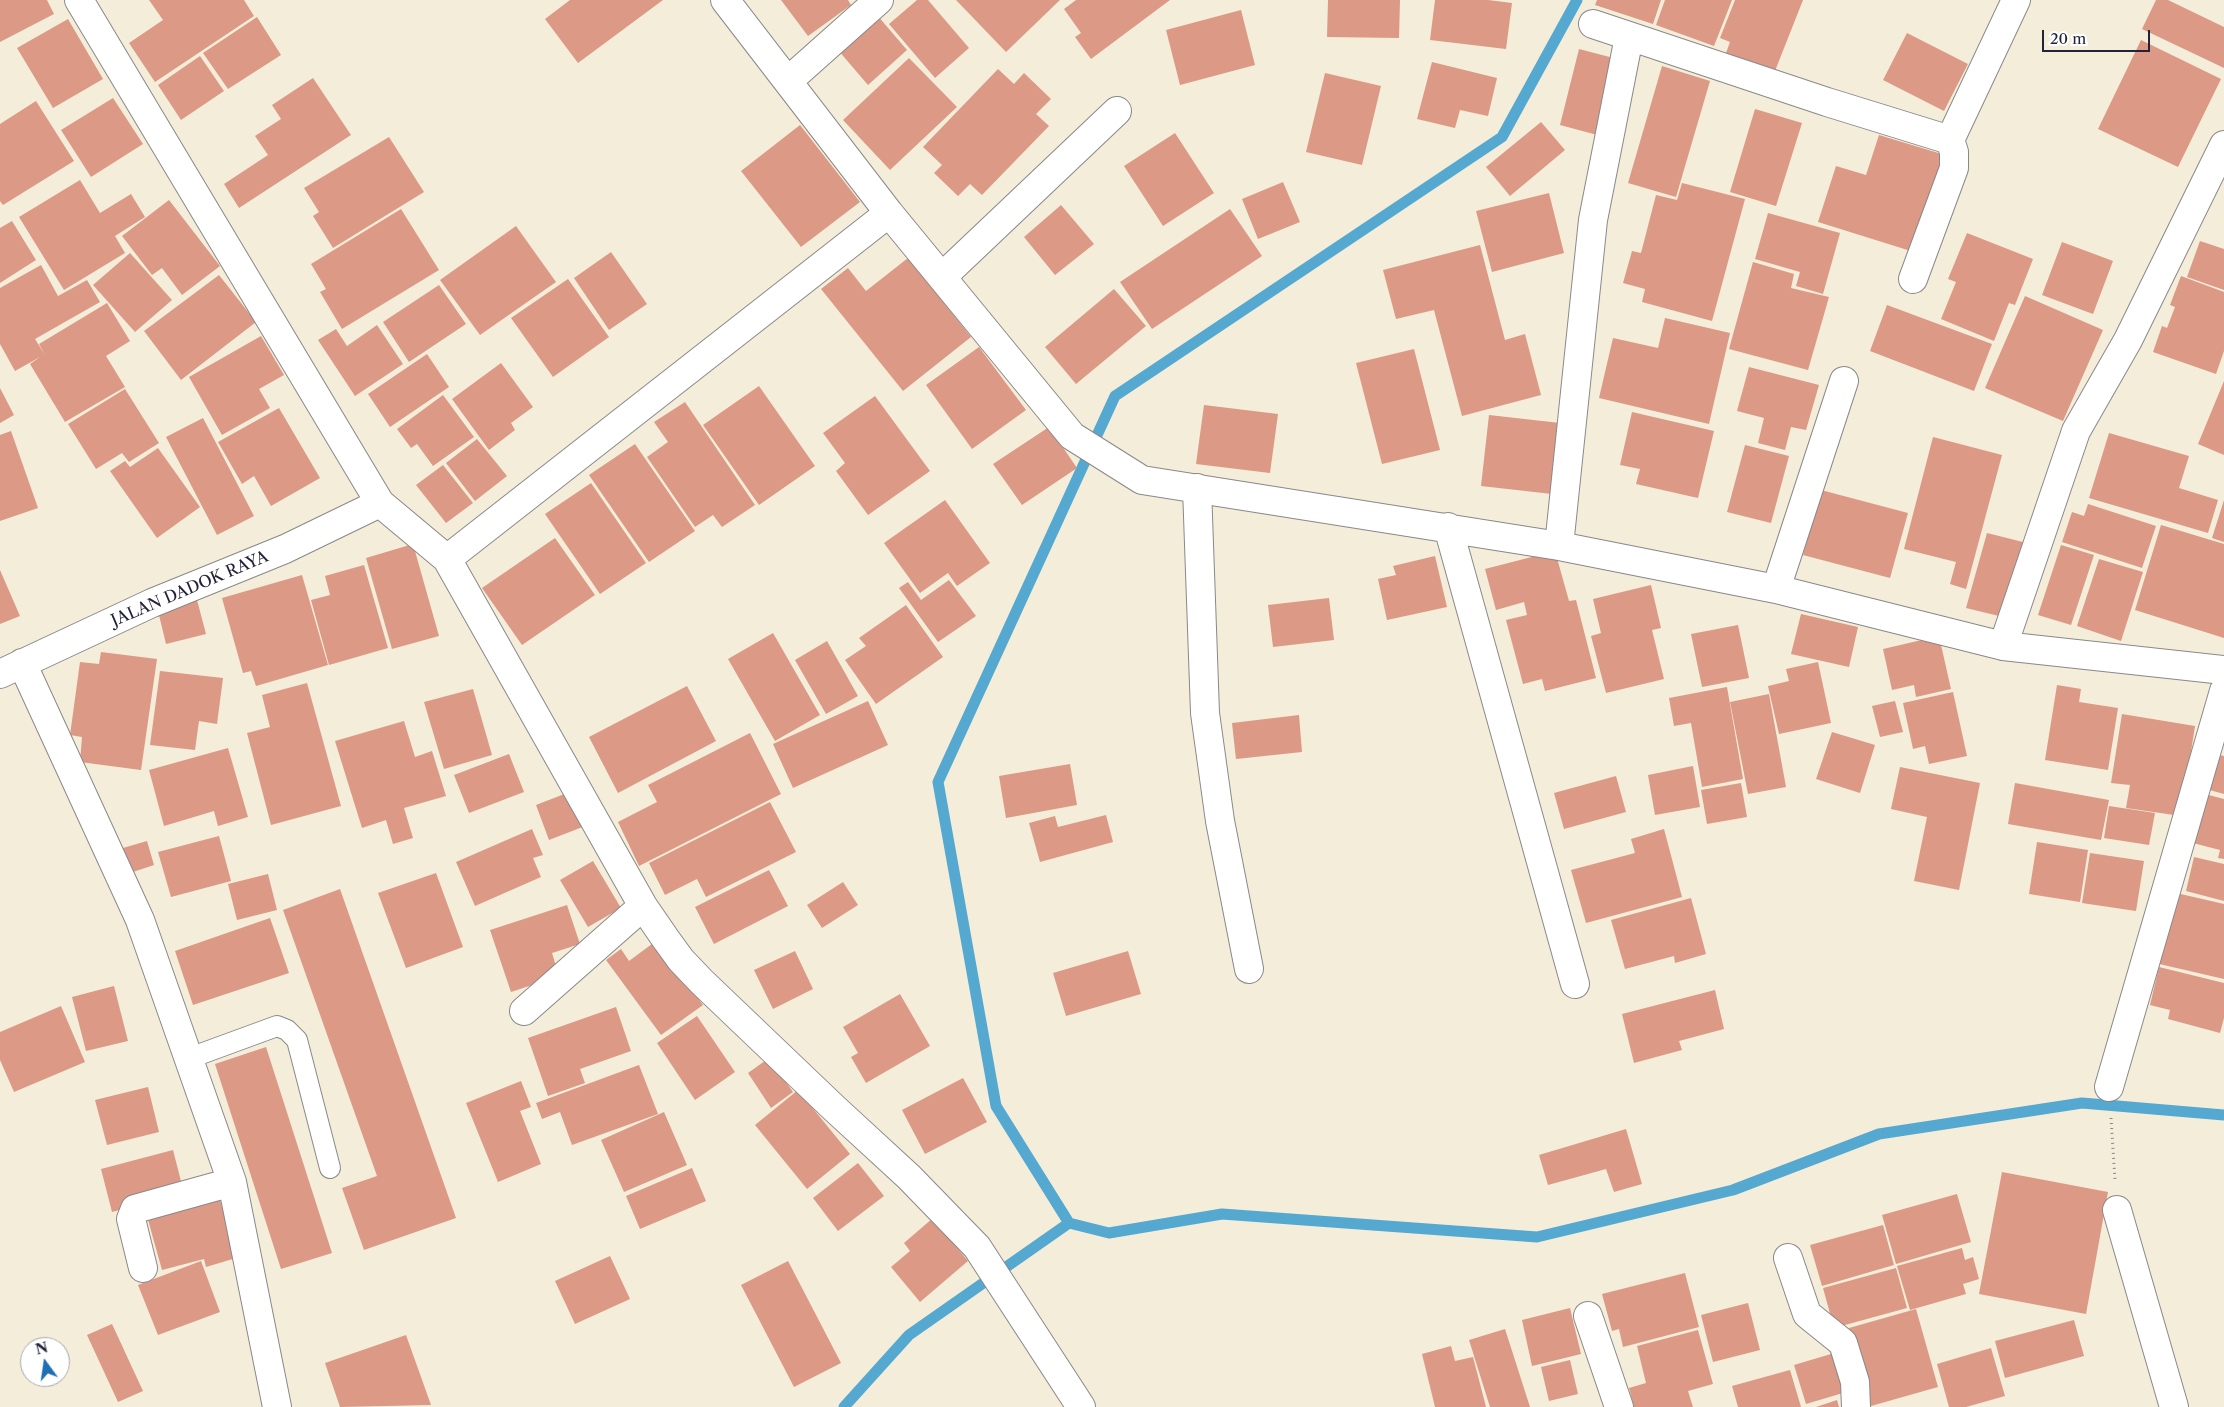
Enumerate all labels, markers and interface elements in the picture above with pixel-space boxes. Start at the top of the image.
scale bar [2044,20,2152,52]
text: 20 m [2050,29,2086,48]
street label: JALAN DADOK RAYA [109,547,271,631]
north arrow [20,1337,70,1387]
text: N [34,1338,50,1359]

